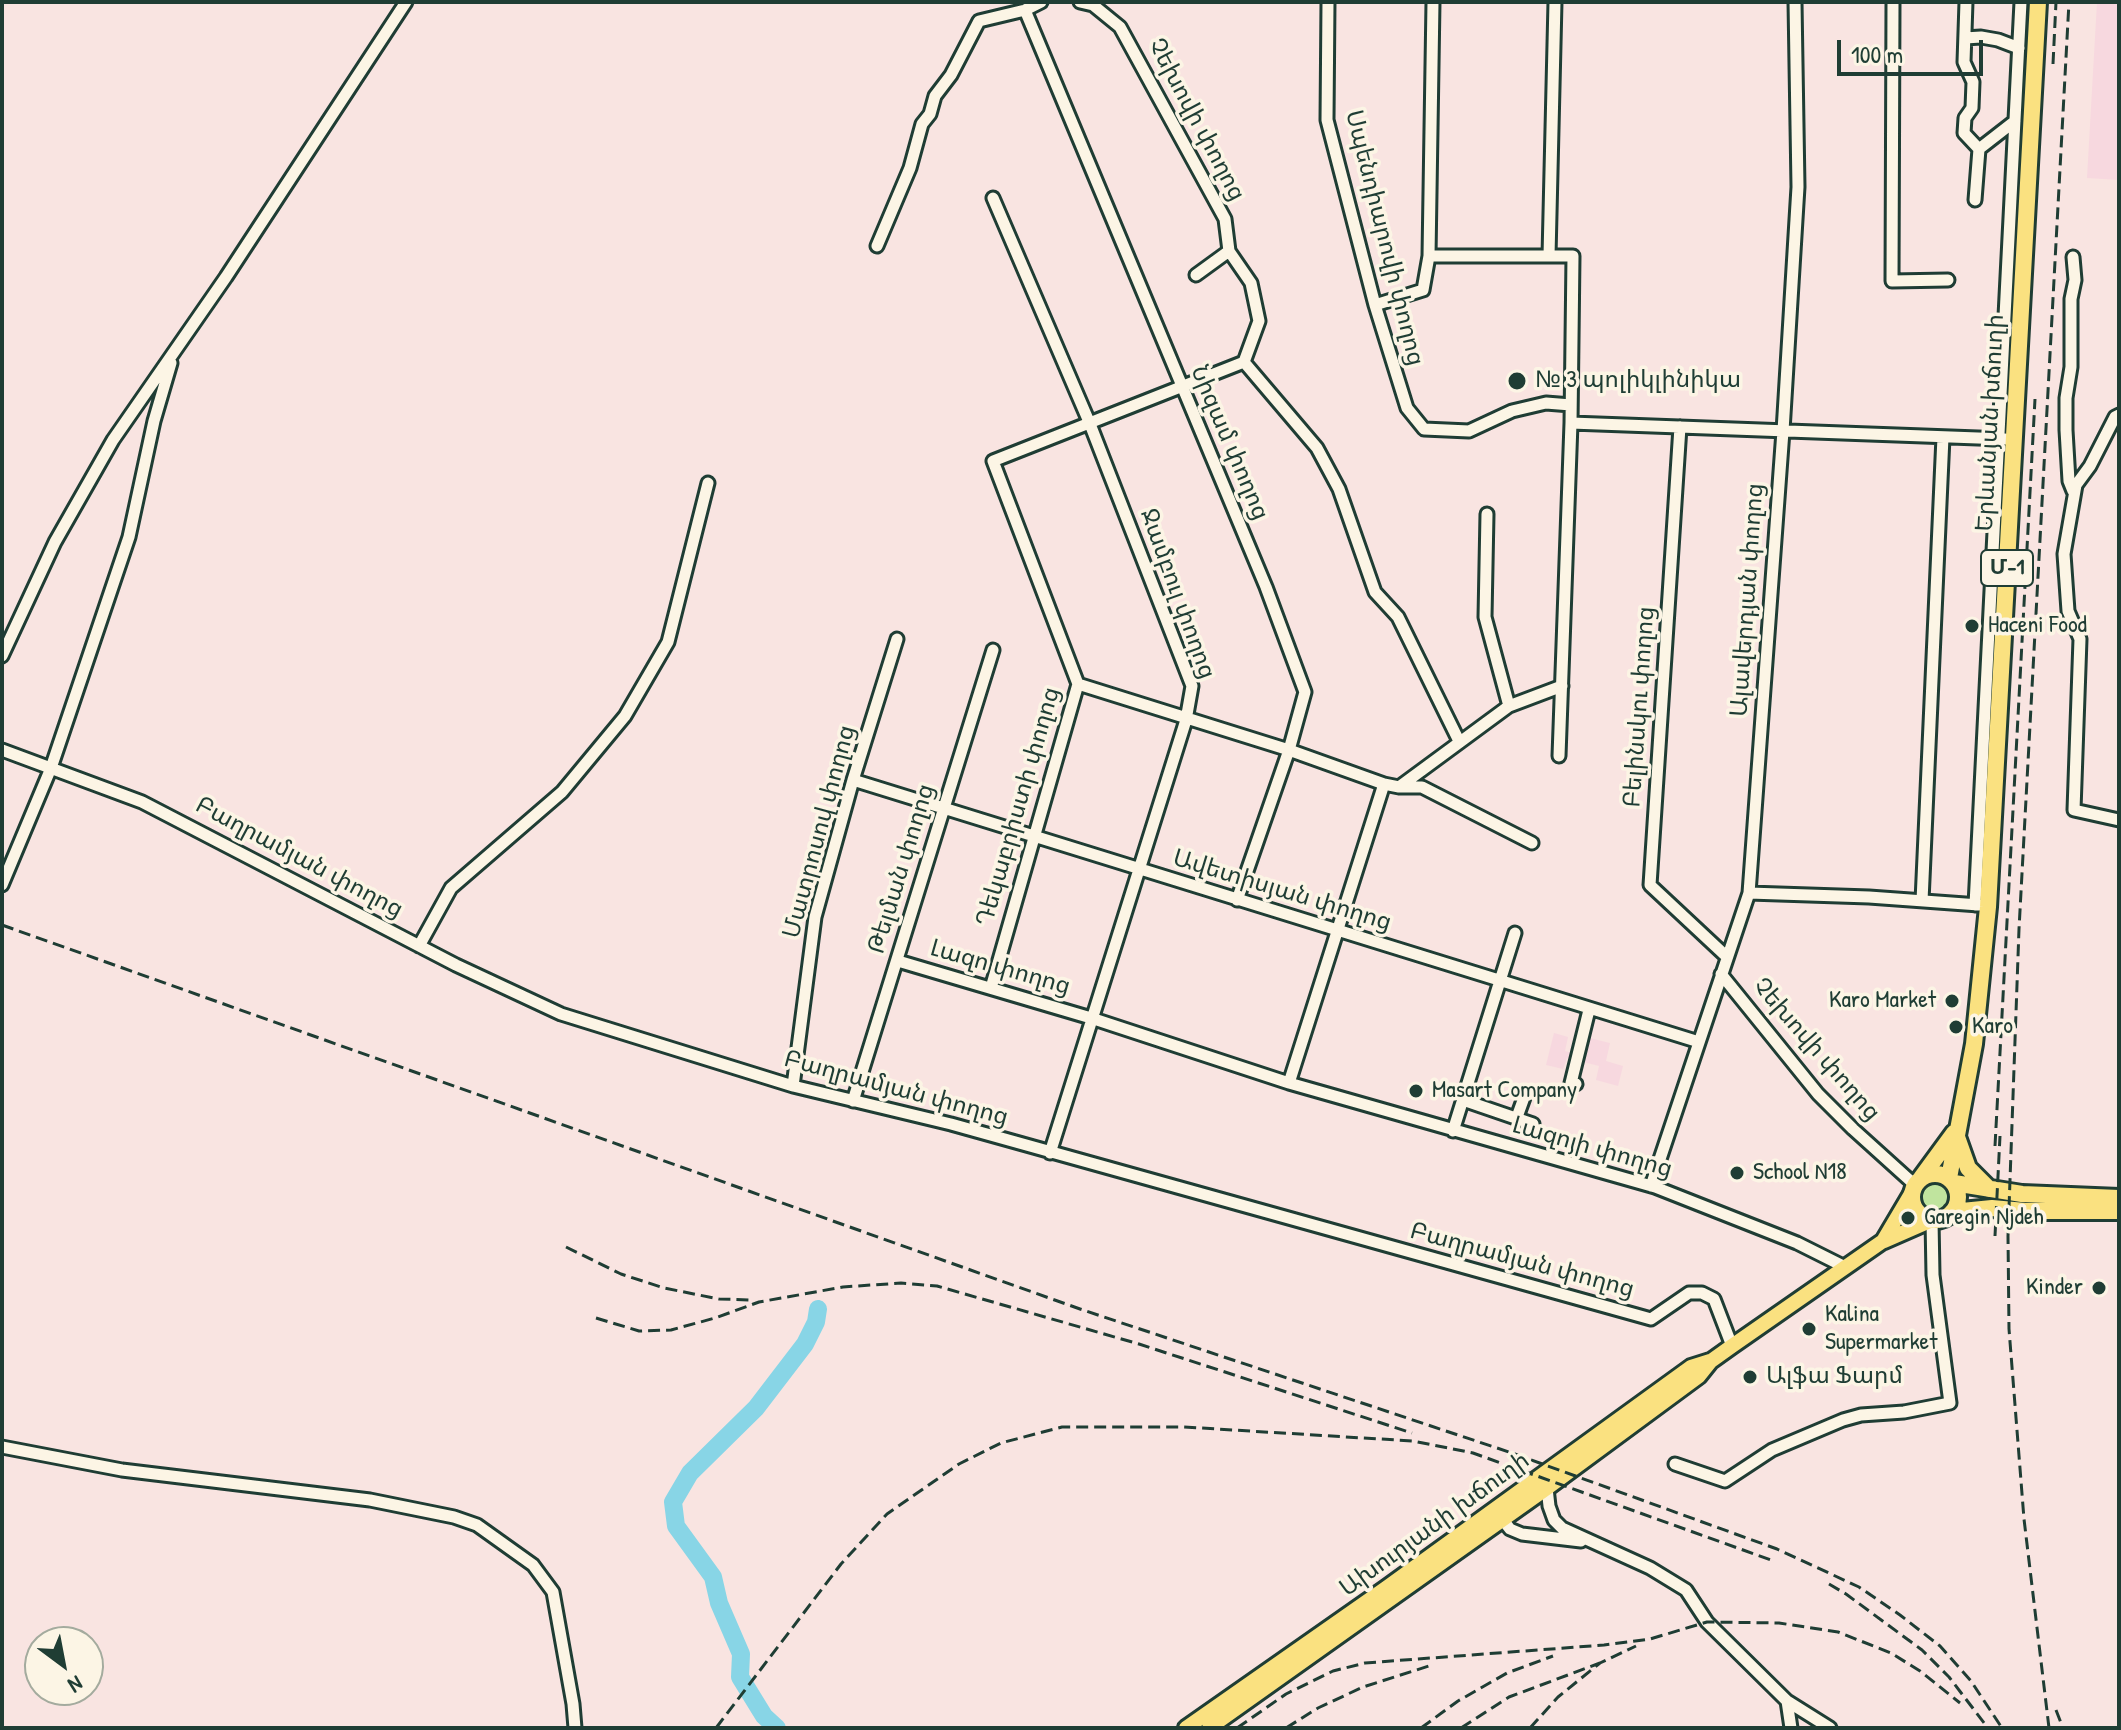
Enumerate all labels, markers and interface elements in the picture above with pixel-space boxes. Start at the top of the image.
scale bar [1841,24,1987,74]
street label: Չեխովի փողոց [1141,34,1251,206]
text: 100 m [1851,38,1903,70]
street label: Սպենդիարովի փողոց [1338,107,1430,369]
street label: Երևանյան խճուղի [1971,313,2011,533]
street label: Նիզամ փողոց [1184,361,1274,525]
place label: № 3 պոլիկլինիկա [1535,367,1741,395]
marker: № 3 պոլիկլինիկա [1506,370,1528,392]
street label: Ալավերդյան փողոց [1725,482,1771,718]
street label: Ջամբուլ փողոց [1133,505,1221,683]
road number: Մ-1 [1981,550,2033,586]
street label: Բելինսկու փողոց [1619,605,1661,809]
place label: Haceni Food [1988,612,2087,640]
marker: Haceni Food [1963,617,1981,635]
street label: Դեկաբրիստի փողոց [971,684,1067,930]
street label: Մատրոսով փողոց [778,722,862,942]
street label: Թելման փողոց [863,781,941,957]
street label: Բաղրամյան փողոց [190,791,408,925]
street label: Ավետիսյան փողոց [1169,844,1395,938]
street label: Լազո փողոց [926,934,1074,1002]
street label: Չեխովի փողոց [1746,973,1886,1127]
place label: Karo Market [1829,987,1936,1015]
marker: Karo Market [1943,992,1961,1010]
place label: Karo [1972,1013,2013,1041]
marker: Karo [1947,1018,1965,1036]
street label: Բաղրամյան փողոց [781,1045,1011,1133]
place label: Masart Company [1432,1077,1577,1105]
marker: Masart Company [1407,1082,1425,1100]
street label: Լազոյի փողոց [1509,1111,1675,1185]
place label: School N18 [1753,1159,1847,1187]
marker: School N18 [1728,1164,1746,1182]
place label: Garegin Njdeh [1924,1204,2044,1232]
marker: Garegin Njdeh [1899,1209,1917,1227]
street label: Բաղրամյան փողոց [1407,1217,1637,1305]
place label: Kinder [2026,1274,2083,1302]
marker: Kinder [2090,1279,2108,1297]
place label: Kalina Supermarket [1825,1301,1937,1357]
marker: Kalina Supermarket [1800,1320,1818,1338]
place label: Ալֆա Ֆարմ [1766,1363,1903,1391]
marker: Ալֆա Ֆարմ [1741,1368,1759,1386]
street label: Ախուրյանի խճուղի [1334,1446,1536,1604]
north arrow [24,1626,104,1706]
text: N [63,1669,89,1700]

